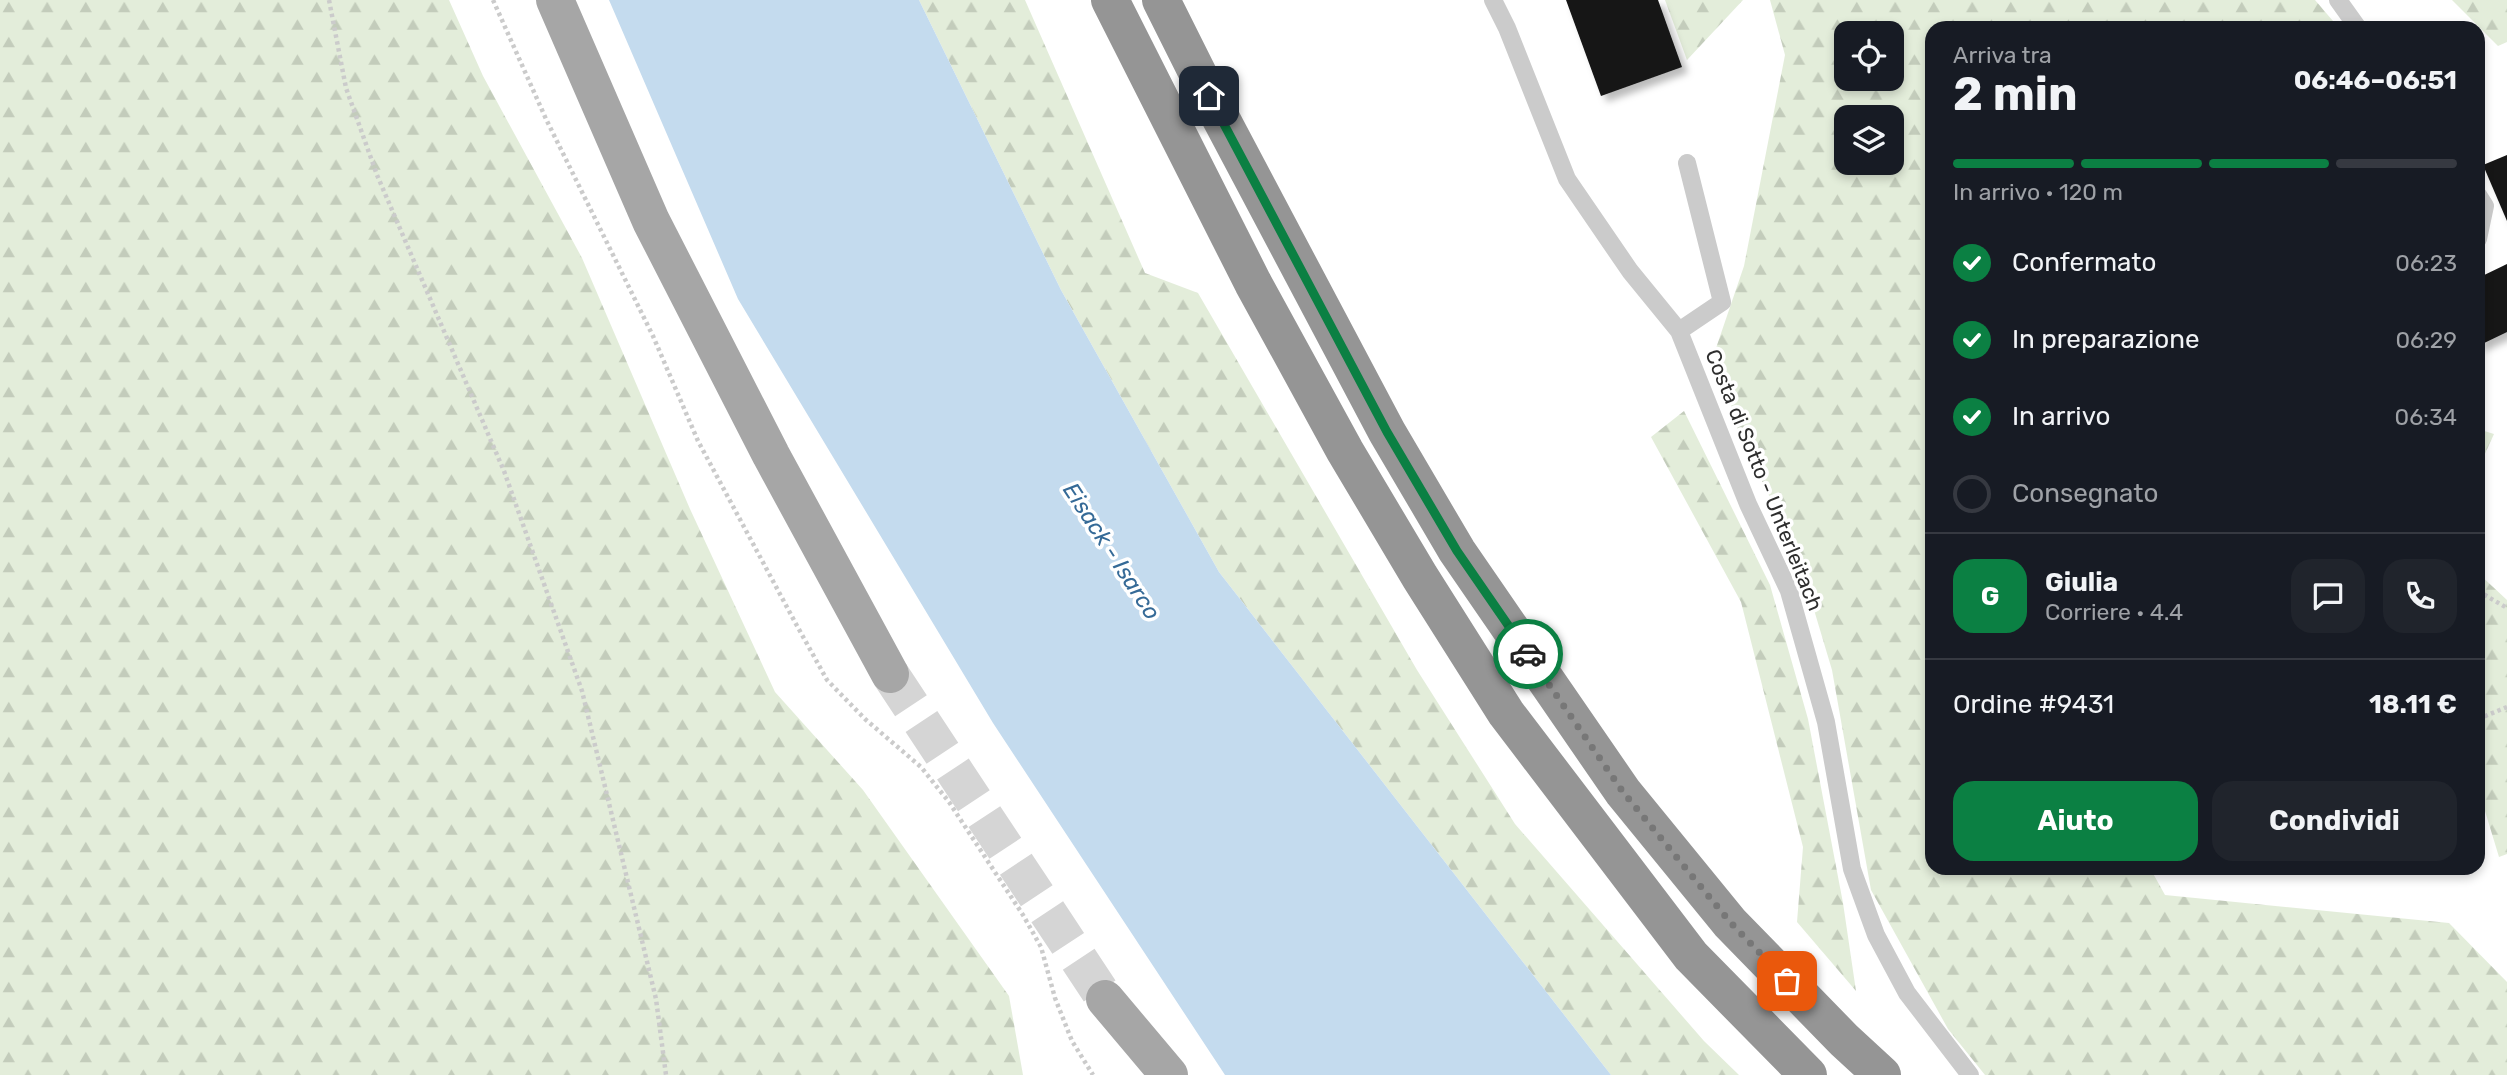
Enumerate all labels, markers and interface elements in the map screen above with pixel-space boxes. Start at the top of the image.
map controls [1834,21,1904,175]
button: locate [1834,21,1904,91]
text: Arriva tra [1953,41,2052,69]
text: 06:46–06:51 [2294,65,2457,96]
pin [1179,66,1239,126]
text: 2 min [1953,67,2078,122]
icon: home [1190,77,1228,115]
button: layers [1834,105,1904,175]
text: In arrivo · 120 m [1953,178,2123,206]
icon: check [1953,244,1991,282]
text: Confermato [2012,247,2156,278]
text: 06:23 [2395,249,2457,277]
icon: check [1953,321,1991,359]
text: In preparazione [2012,324,2200,355]
text: 06:29 [2395,326,2457,354]
street label: Costa di Sotto - Unterleitach [1700,345,1828,614]
icon: check [1953,398,1991,436]
text: In arrivo [2012,401,2110,432]
text: 06:34 [2395,403,2457,431]
water label: Eisack - Isarco [1057,477,1167,625]
text: Consegnato [2012,478,2158,509]
button: chat [2291,559,2365,633]
button: phone [2383,559,2457,633]
text: Giulia [2045,567,2118,598]
text: G [1981,581,1999,612]
text: Corriere · 4.4 [2045,598,2183,626]
courier [1493,619,1563,689]
icon: car [1509,635,1547,673]
text: Ordine #9431 [1953,689,2114,720]
text: 18.11 € [2369,689,2457,720]
button: Aiuto [1953,781,2198,861]
button: Condividi [2212,781,2457,861]
pin [1757,951,1817,1011]
icon: bag [1768,962,1806,1000]

